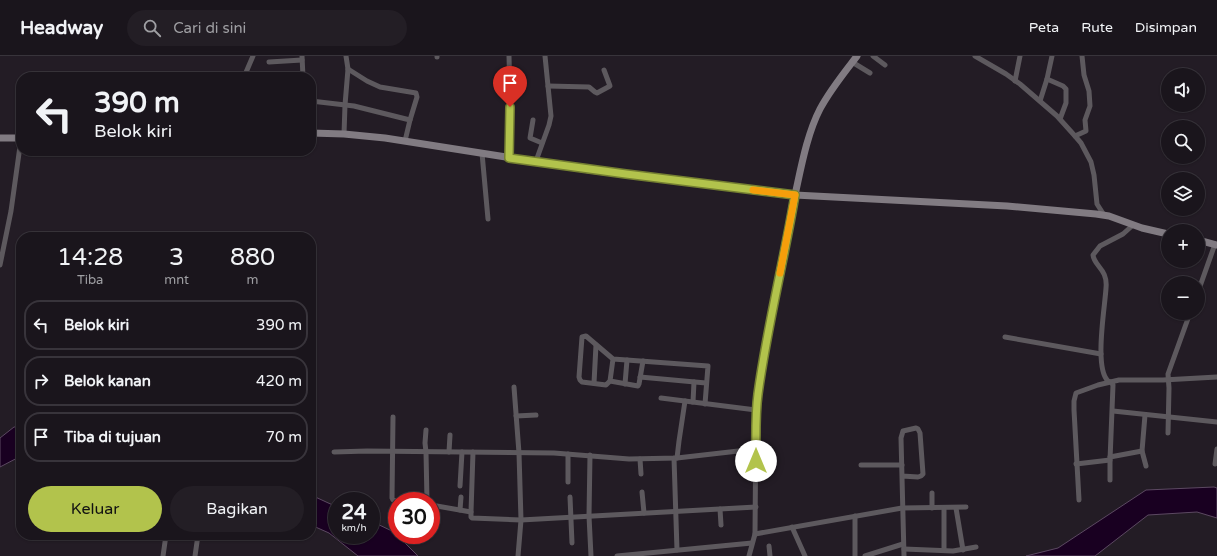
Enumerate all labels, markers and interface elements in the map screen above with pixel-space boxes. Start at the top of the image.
search box [127,10,407,46]
text: Headway [20,17,103,39]
icon: search [141,17,163,39]
text: Cari di sini [173,19,246,37]
text: Peta [1029,19,1059,36]
text: Rute [1081,19,1113,36]
text: Disimpan [1135,19,1197,36]
pin [493,66,527,107]
map controls [1161,68,1205,320]
button: sound [1161,68,1205,112]
icon: arrive [499,72,521,94]
text: 390 m [94,86,180,120]
icon: left [28,88,80,140]
text: Belok kiri [94,120,172,142]
button: search [1161,120,1205,164]
button: layers [1161,172,1205,216]
button: + [1161,224,1205,268]
text: 14:28 [57,243,123,272]
text: 3 [169,243,184,272]
text: 880 [230,243,275,272]
text: Tiba [77,272,103,288]
text: mnt [164,272,189,288]
text: m [247,272,258,288]
button: − [1161,276,1205,320]
icon: left [30,314,52,336]
text: Belok kiri [64,316,129,334]
text: 390 m [256,316,302,334]
icon: right [30,370,52,392]
text: Belok kanan [64,372,151,390]
text: 420 m [256,372,302,390]
icon: arrive [30,426,52,448]
text: Tiba di tujuan [64,428,161,446]
text: 70 m [265,428,302,446]
position arrow [735,440,777,482]
button: Keluar [28,486,162,532]
button: Bagikan [170,486,304,532]
speed limit sign: 30 [388,492,440,544]
text: 24 [341,501,367,525]
text: km/h [341,522,367,534]

